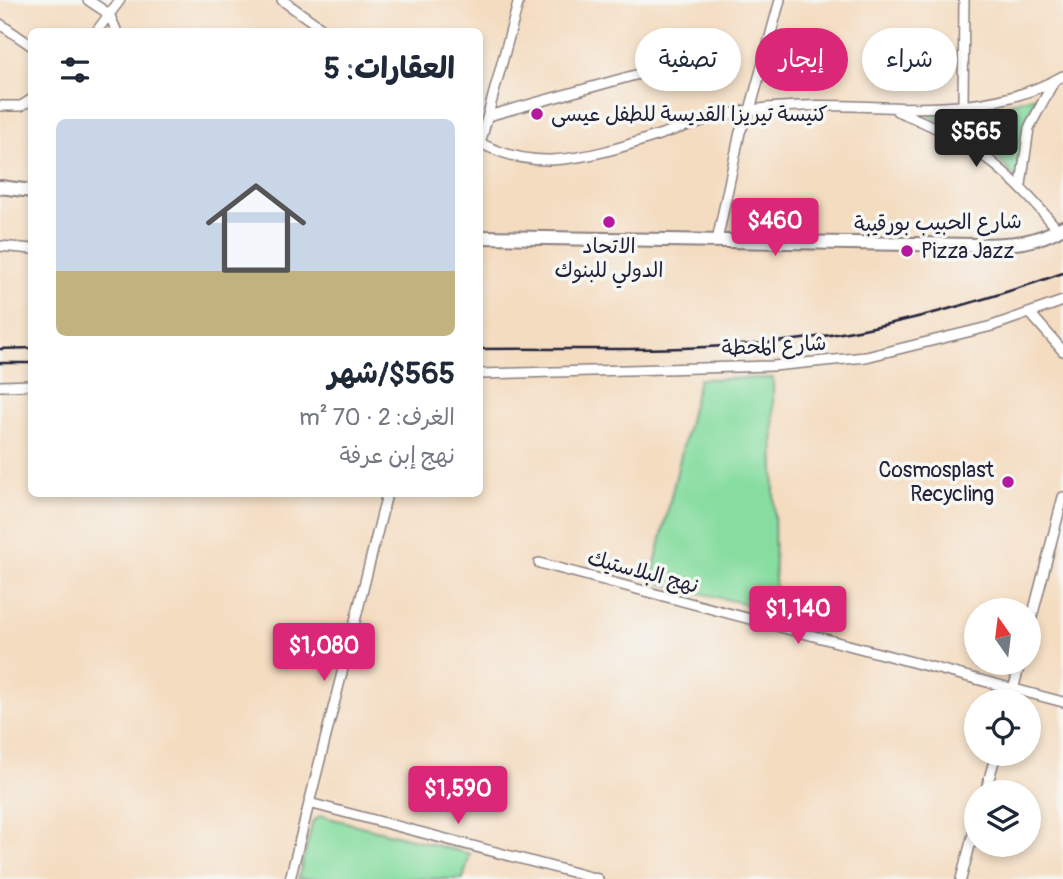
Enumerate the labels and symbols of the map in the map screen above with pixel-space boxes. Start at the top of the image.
place label: كنيسة تيريزا القديسة للطفل عيسى [551,101,828,128]
marker: كنيسة تيريزا القديسة للطفل عيسى [529,106,545,122]
pin: $565 [935,110,1017,169]
pin: $460 [734,198,816,258]
street label: شارع الحبيب بورقيبة [854,208,1022,239]
marker: الاتحاد الدولي للبنوك [601,214,617,230]
place label: الاتحاد الدولي للبنوك [555,233,664,289]
place label: Pizza Jazz [921,238,1014,265]
marker: Pizza Jazz [899,243,915,259]
street label: شارع المحطة [721,330,827,363]
place label: Cosmosplast Recycling [879,457,995,508]
marker: Cosmosplast Recycling [1000,474,1016,490]
street label: نهج البلاستيك [584,544,702,600]
pin: $1,140 [741,586,855,646]
north arrow [964,598,1041,676]
pin: $1,080 [267,624,381,683]
pin: $1,590 [401,766,515,826]

